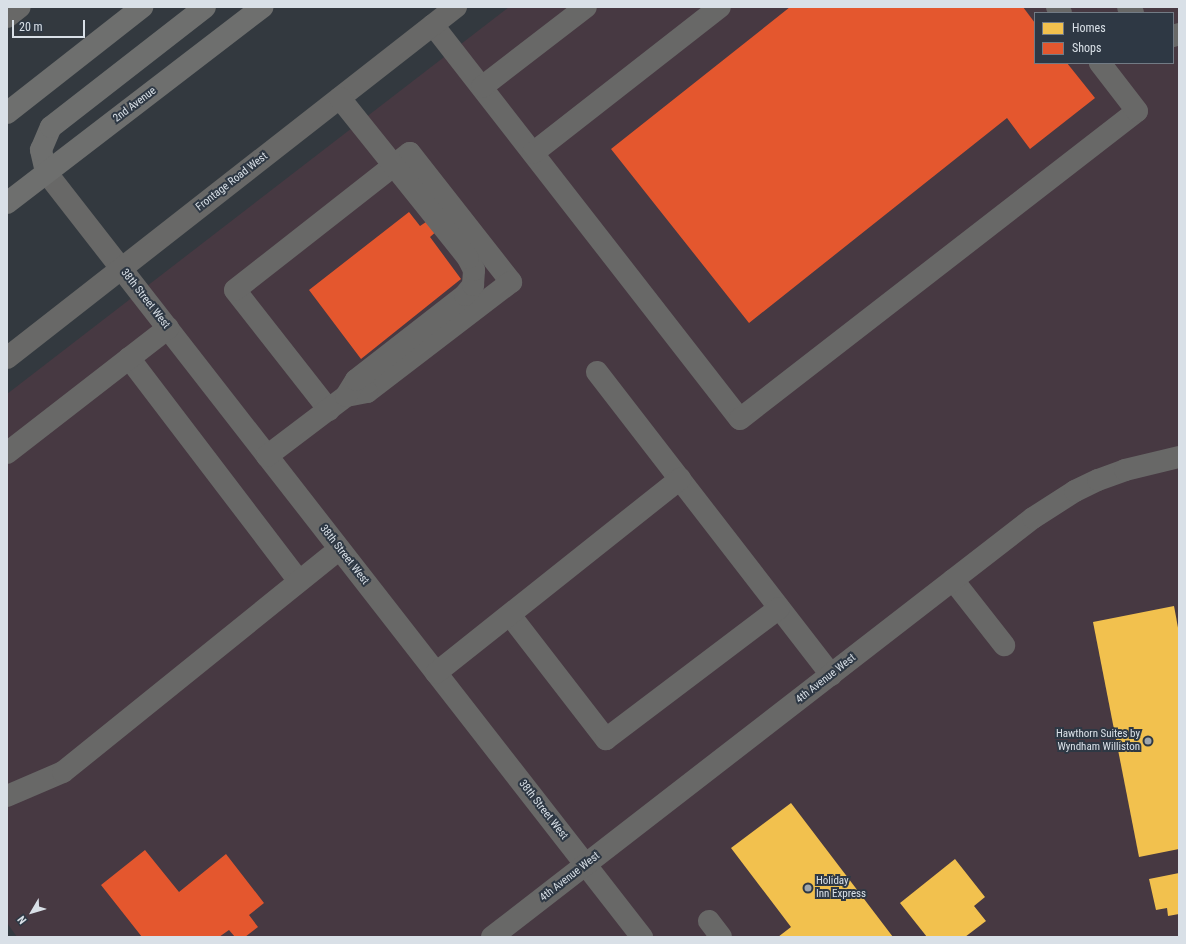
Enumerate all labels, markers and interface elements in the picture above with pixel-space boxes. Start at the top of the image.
scale bar [14,12,87,38]
legend [1034,12,1174,64]
text: 20 m [19,20,43,34]
text: Homes [1072,21,1106,35]
text: Shops [1072,41,1101,55]
street label: 2nd Avenue [111,85,159,125]
street label: Frontage Road West [194,150,270,214]
street label: 38th Street West [118,267,172,331]
street label: 38th Street West [317,523,371,587]
street label: 4th Avenue West [793,652,859,706]
place label: Hawthorn Suites by Wyndham Williston [1056,728,1140,754]
marker: Hawthorn Suites by Wyndham Williston [1143,736,1153,746]
street label: 38th Street West [516,778,570,842]
street label: 4th Avenue West [537,850,603,904]
place label: Holiday Inn Express [816,875,866,901]
marker: Holiday Inn Express [803,883,813,893]
north arrow [12,892,52,932]
text: N [15,913,29,926]

